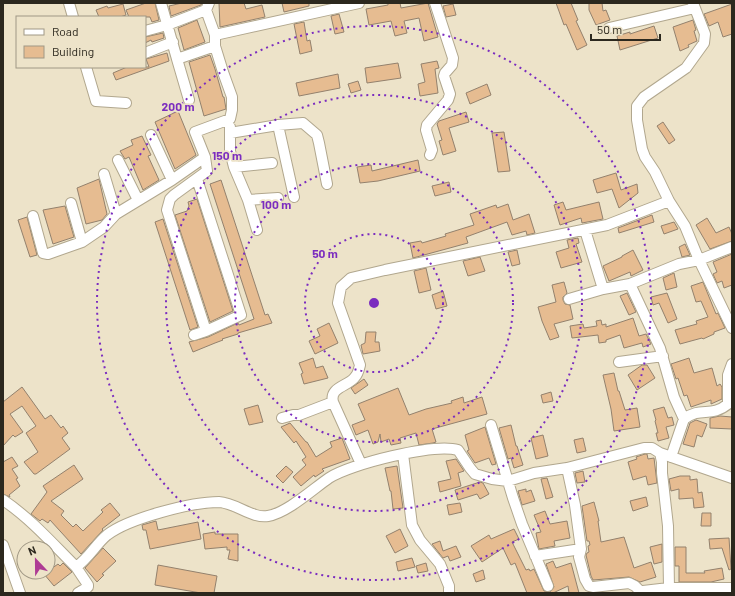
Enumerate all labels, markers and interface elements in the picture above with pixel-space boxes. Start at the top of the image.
legend [16,16,146,68]
scale bar [591,16,660,42]
text: 50 m [597,22,622,36]
text: Road [52,24,79,38]
text: Building [52,44,94,58]
text: 200 m [162,99,194,113]
text: 150 m [212,148,242,162]
text: 100 m [261,197,291,211]
text: 50 m [312,246,338,260]
centre of rings [367,296,381,310]
north arrow [16,540,56,580]
text: N [26,543,38,558]

